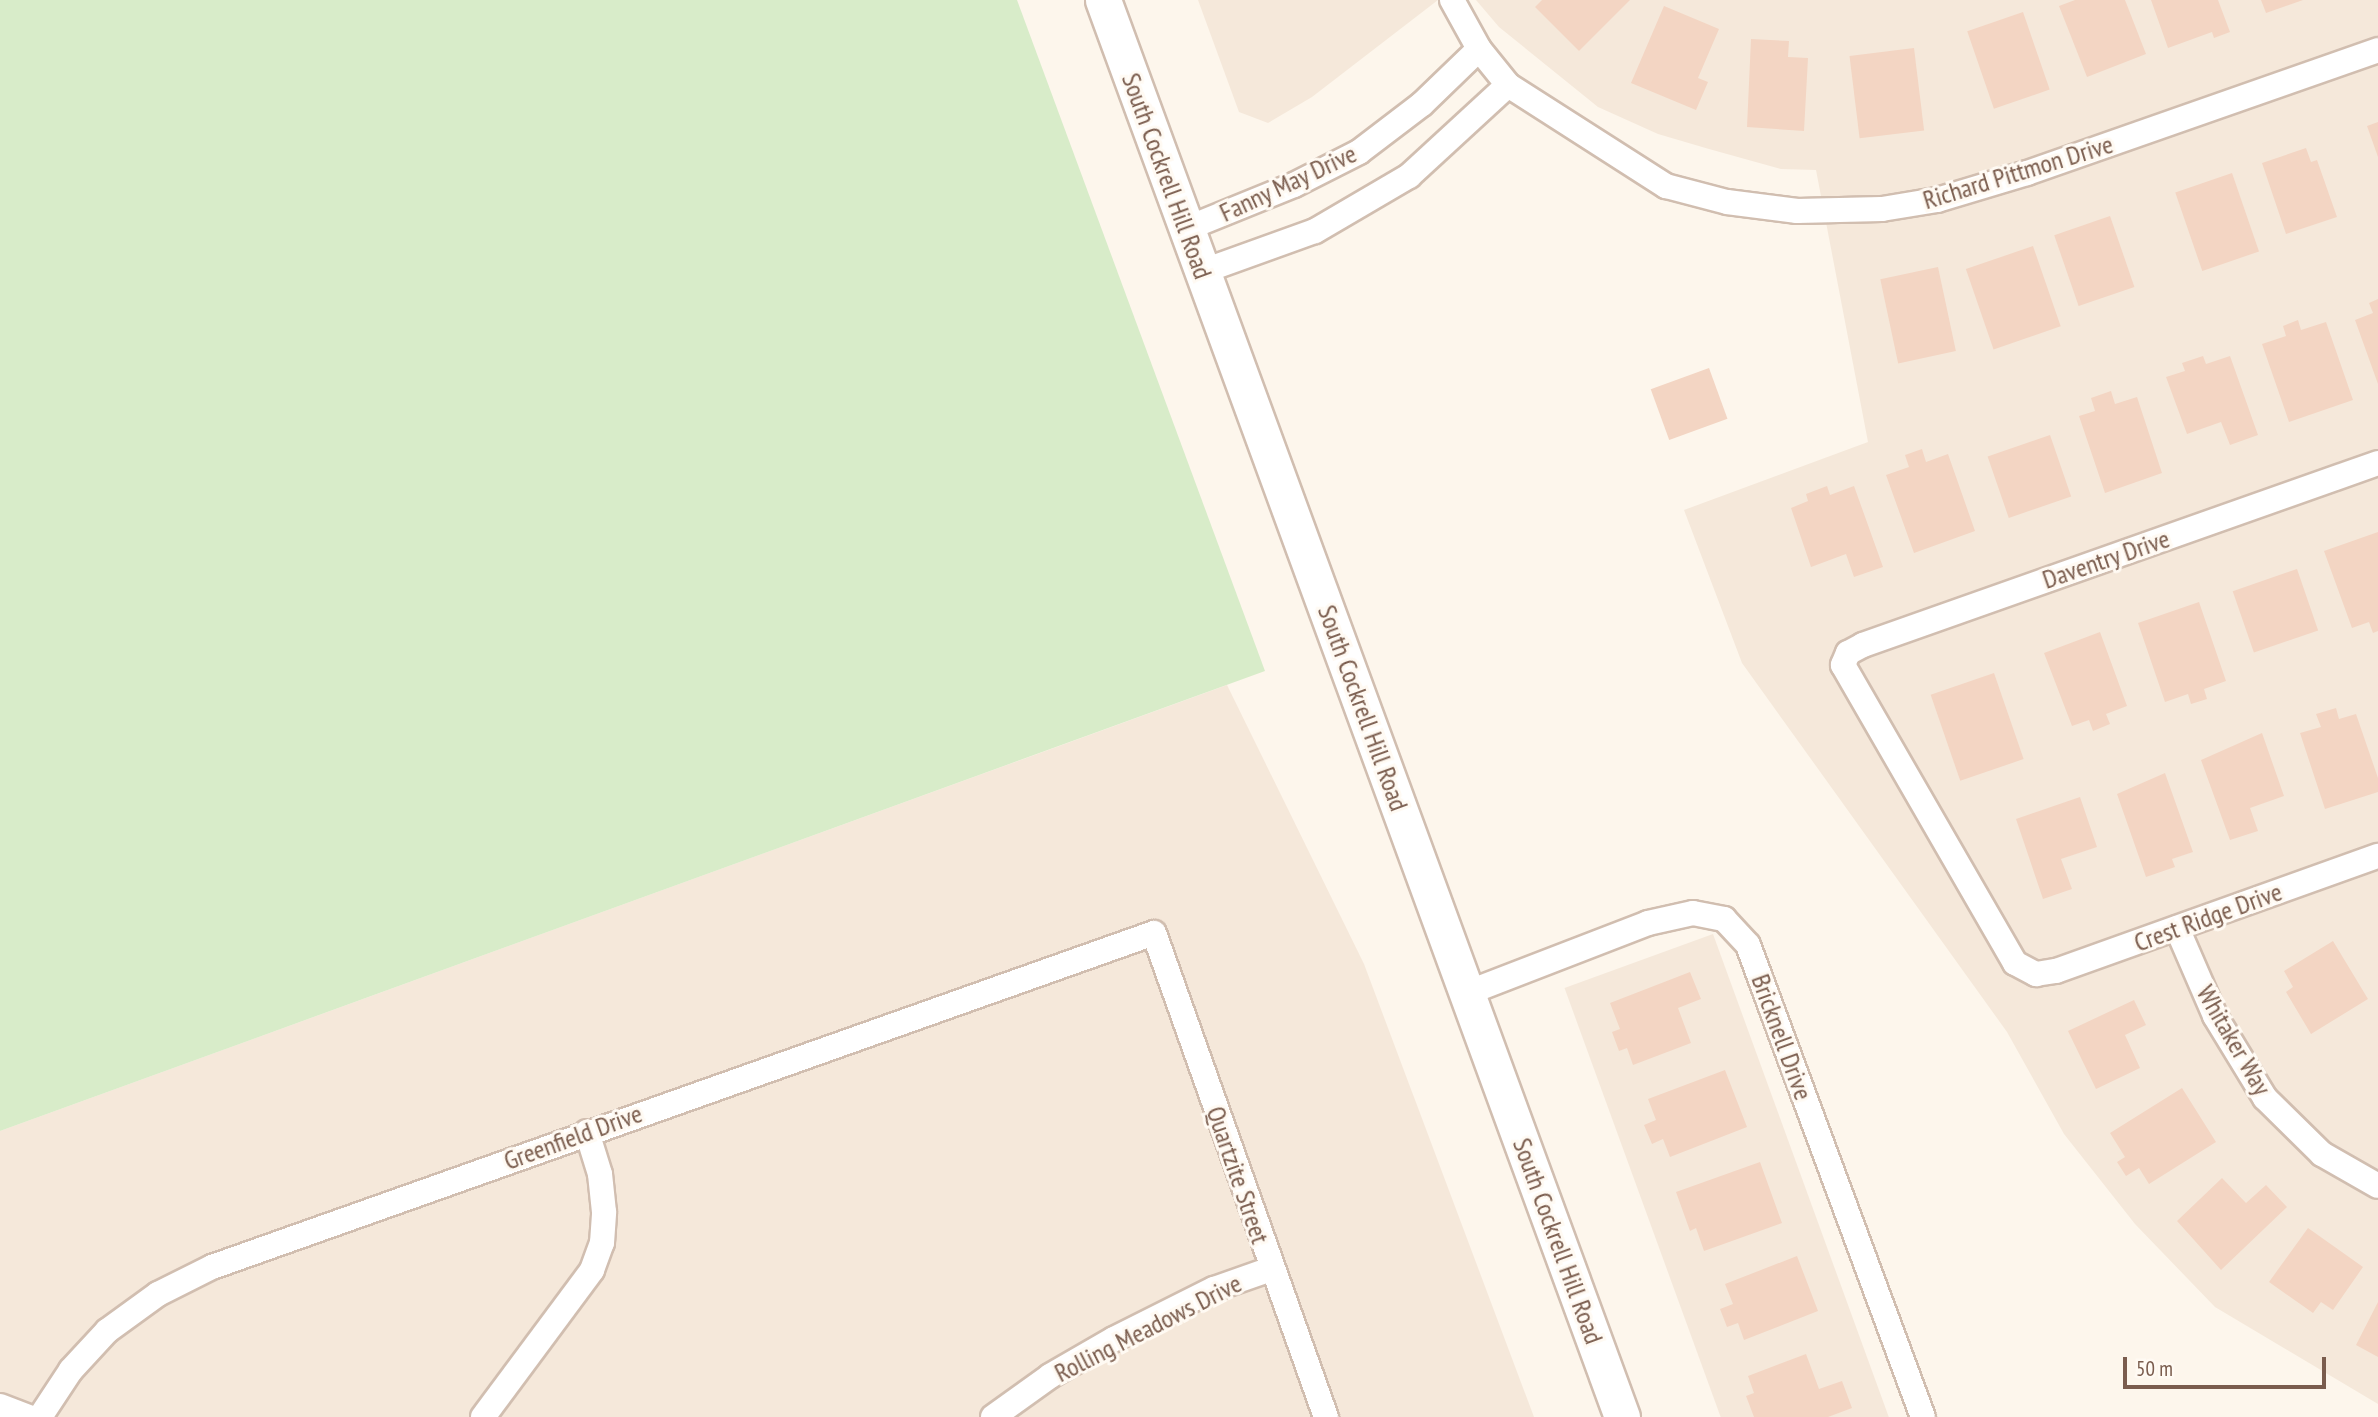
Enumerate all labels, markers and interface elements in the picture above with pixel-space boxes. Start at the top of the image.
street label: South Cockrell Hill Road [1115,69,1219,283]
street label: Richard Pittmon Drive [1919,128,2117,216]
street label: Fanny May Drive [1214,137,1362,229]
street label: Daventry Drive [2038,523,2174,595]
street label: South Cockrell Hill Road [1311,601,1415,815]
street label: Crest Ridge Drive [2130,876,2286,958]
street label: Bricknell Drive [1745,970,1819,1104]
street label: Whitaker Way [2190,979,2278,1101]
street label: Greenfield Drive [500,1098,646,1176]
street label: Quartzite Street [1200,1102,1276,1248]
street label: South Cockrell Hill Road [1506,1134,1610,1348]
street label: Rolling Meadows Drive [1049,1267,1247,1389]
scale bar [2126,1344,2329,1388]
text: 50 m [2136,1355,2173,1382]

